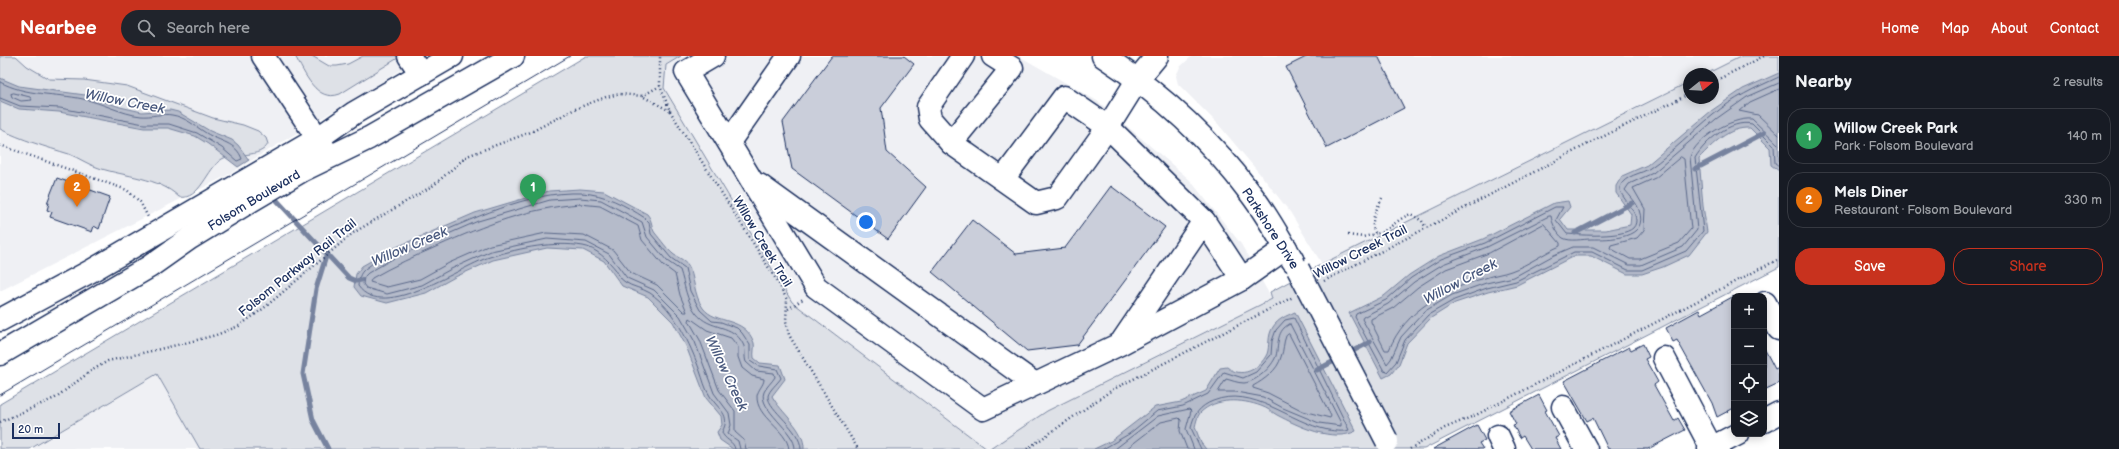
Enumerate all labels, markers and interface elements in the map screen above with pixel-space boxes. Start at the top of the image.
search box [121,10,401,46]
text: Nearbee [20,17,97,40]
icon: search [135,17,157,39]
text: Search here [167,19,250,38]
text: Home [1881,20,1919,37]
text: Map [1941,20,1969,37]
text: About [1991,20,2028,37]
text: Contact [2050,20,2099,37]
north arrow [1683,68,1719,104]
text: Nearby [1795,72,1852,92]
text: 2 results [2053,74,2103,90]
water label: Willow Creek [84,85,167,118]
text: Willow Creek Park [1834,119,1958,138]
text: 1 [1806,128,1812,144]
text: 140 m [2067,128,2102,144]
text: Park · Folsom Boulevard [1834,138,1973,154]
street label: Folsom Boulevard [205,167,303,234]
pin: 2 [64,174,90,207]
pin: 1 [520,174,546,207]
text: Mels Diner [1834,183,1908,202]
street label: Parkshore Drive [1238,185,1302,272]
text: 2 [1805,192,1813,208]
text: 330 m [2064,192,2102,208]
street label: Willow Creek Trail [729,193,796,290]
text: Restaurant · Folsom Boulevard [1834,202,2012,218]
your location [856,212,876,232]
street label: Folsom Parkway Rail Trail [236,215,360,320]
street label: Willow Creek Trail [1311,221,1410,282]
water label: Willow Creek [369,222,451,270]
button: Save [1795,248,1945,285]
button: Share [1953,248,2103,285]
water label: Willow Creek [1420,254,1501,308]
map controls [1731,293,1767,437]
button: + [1731,293,1767,329]
button: − [1731,329,1767,365]
water label: Willow Creek [702,333,752,415]
button: locate [1731,365,1767,401]
button: layers [1731,401,1767,437]
scale bar [12,421,60,440]
text: 20 m [18,423,43,436]

